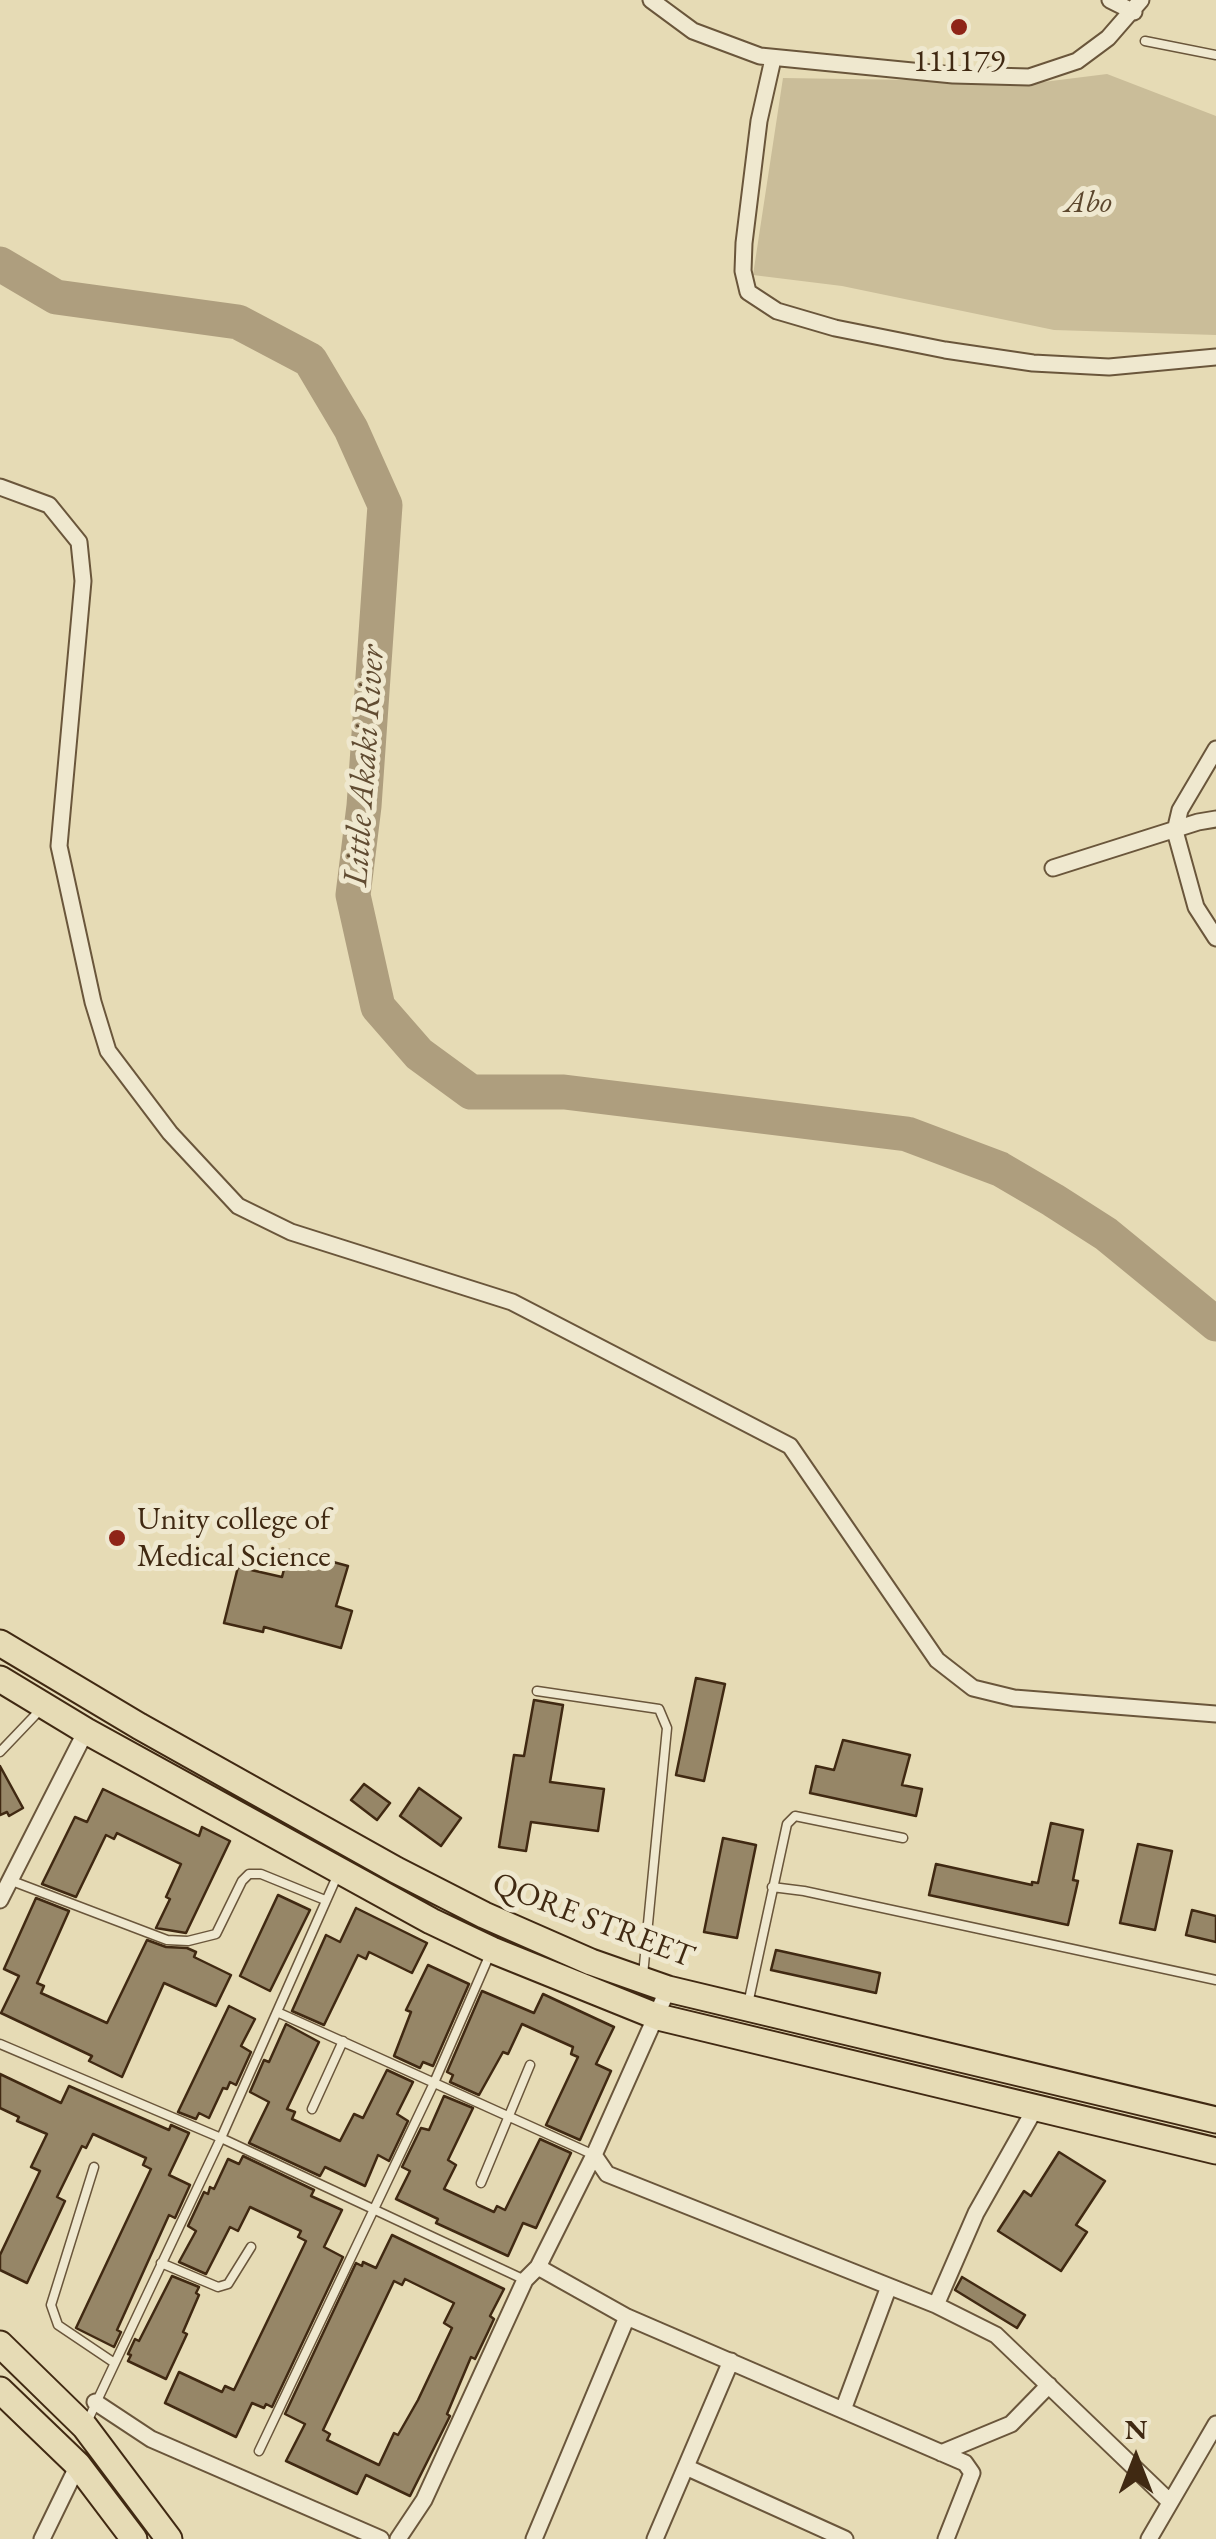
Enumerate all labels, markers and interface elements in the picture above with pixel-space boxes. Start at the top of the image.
marker: 111179 [948,16,970,38]
place label: 111179 [913,43,1005,81]
park label: Abo [1064,184,1112,222]
water label: Little Akaki River [336,644,394,888]
place label: Unity college of Medical Science [137,1501,331,1576]
marker: Unity college of Medical Science [106,1527,128,1549]
street label: QORE STREET [487,1865,699,1977]
north arrow [1086,2409,1186,2509]
text: N [1125,2411,1147,2447]

